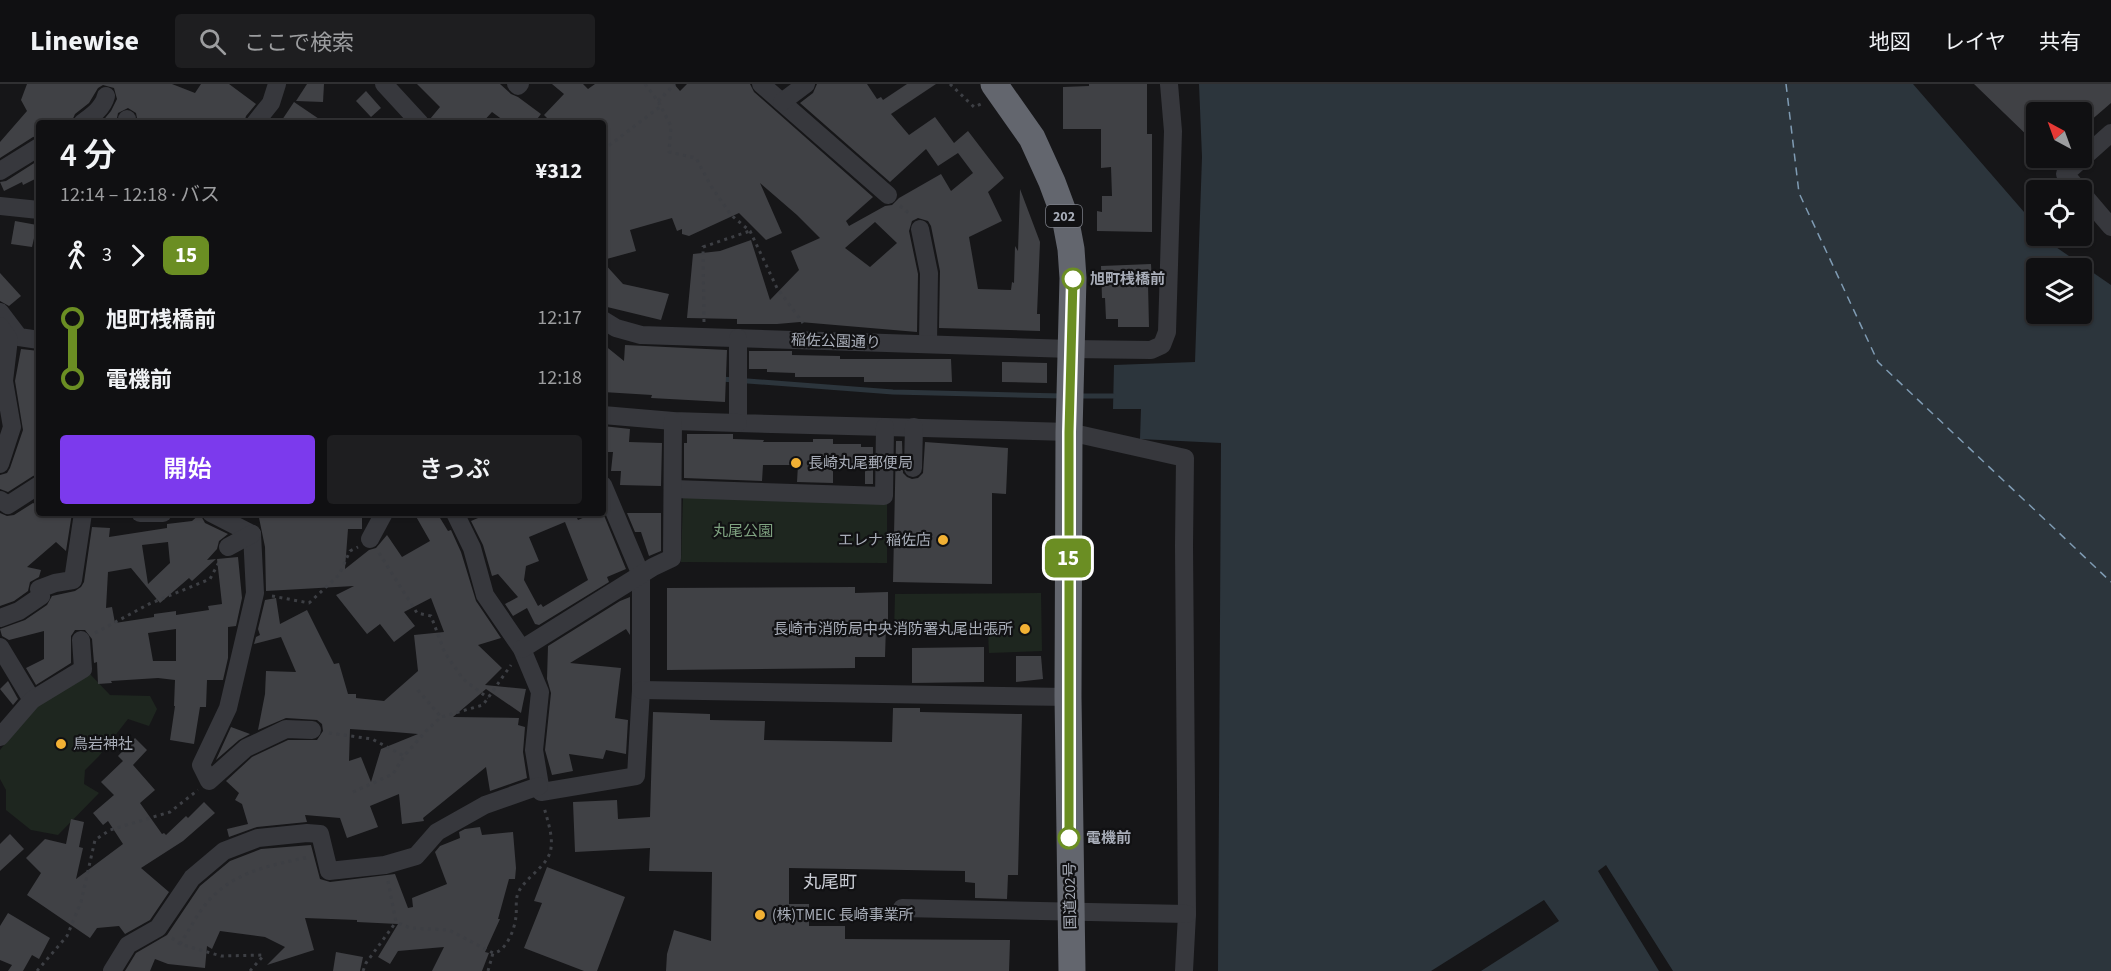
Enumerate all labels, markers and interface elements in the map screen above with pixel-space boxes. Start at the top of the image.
search box [175,14,595,68]
text: Linewise [30,21,139,61]
icon: search [196,25,229,58]
text: ここで検索 [244,27,354,59]
text: 地図 [1869,27,1911,57]
text: レイヤ [1944,27,2006,57]
text: 共有 [2039,27,2081,57]
north arrow [2026,102,2092,168]
map controls [2026,102,2092,324]
text: 4 分 [60,132,117,179]
text: ¥312 [536,155,582,187]
button: locate [2026,180,2092,246]
text: 12:14 – 12:18 · バス [60,181,220,209]
road number: 202 [1046,205,1082,227]
icon: walk [60,239,93,272]
icon: forward [121,239,154,272]
text: 15 [175,240,197,270]
text: 3 [102,241,112,269]
button: layers [2026,258,2092,324]
marker: 旭町桟橋前 [1062,268,1084,290]
place label: 旭町桟橋前 [1090,269,1165,290]
text: 旭町桟橋前 [106,304,216,336]
text: 12:17 [537,304,582,332]
street label: 稲佐公園通り [791,329,881,354]
text: 電機前 [106,364,172,396]
text: 12:18 [537,364,582,392]
button: 開始 [60,435,315,504]
button: きっぷ [327,435,582,504]
place label: 長崎丸尾郵便局 [808,453,913,474]
marker: 長崎丸尾郵便局 [789,456,803,470]
park label: 丸尾公園 [713,521,773,542]
place label: エレナ 稲佐店 [838,530,931,551]
marker: エレナ 稲佐店 [936,533,950,547]
line badge: 15 [1041,538,1095,578]
text: 15 [1057,543,1079,573]
place label: 長崎市消防局中央消防署丸尾出張所 [773,619,1013,640]
marker: 長崎市消防局中央消防署丸尾出張所 [1018,622,1032,636]
place label: 鳥岩神社 [73,734,133,755]
marker: 鳥岩神社 [54,737,68,751]
marker: 電機前 [1058,827,1080,849]
place label: 電機前 [1086,828,1131,849]
street label: 国道202号 [1059,862,1082,930]
district label: 丸尾町 [803,870,857,895]
place label: (株)TMEIC 長崎事業所 [772,905,913,926]
marker: (株)TMEIC 長崎事業所 [753,908,767,922]

